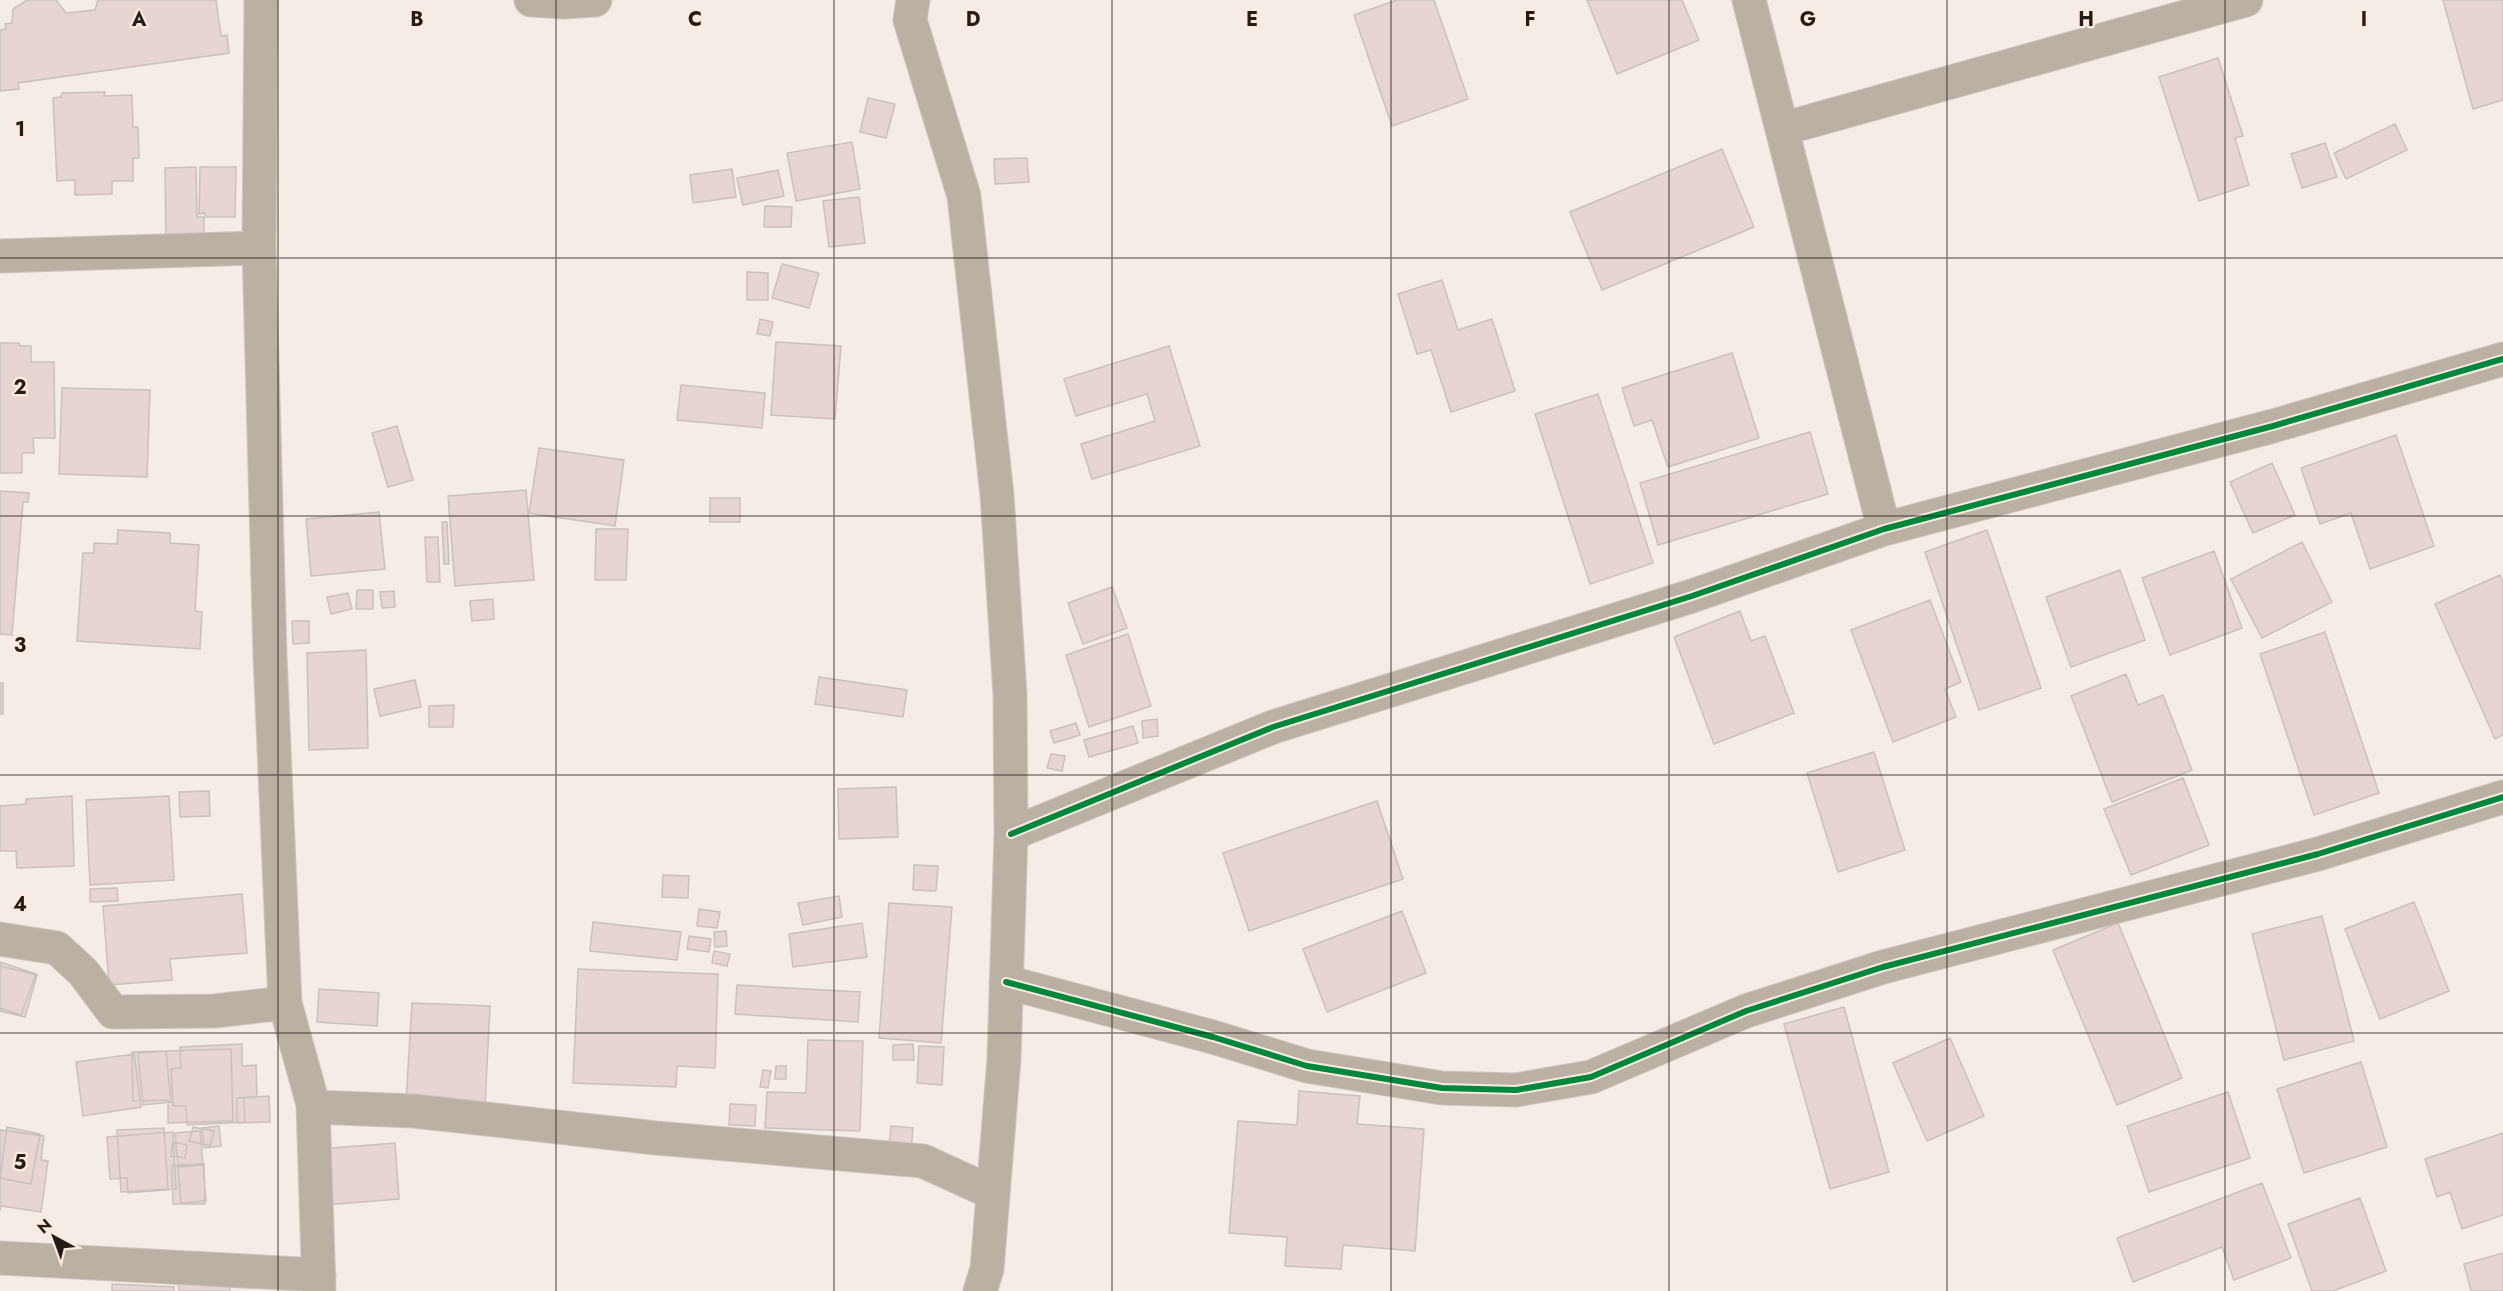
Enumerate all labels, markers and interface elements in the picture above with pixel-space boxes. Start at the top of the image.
text: A [131,5,147,34]
text: B [410,5,424,34]
text: C [688,5,702,34]
text: D [966,5,980,34]
text: E [1246,5,1258,34]
text: F [1524,5,1536,34]
text: G [1800,5,1816,34]
text: H [2078,5,2094,34]
text: I [2361,5,2367,34]
text: 1 [15,115,25,144]
text: 2 [13,373,27,402]
text: 3 [14,631,26,660]
text: 4 [13,890,27,919]
text: 5 [14,1148,27,1177]
north arrow [24,1207,84,1267]
text: N [32,1213,57,1239]

